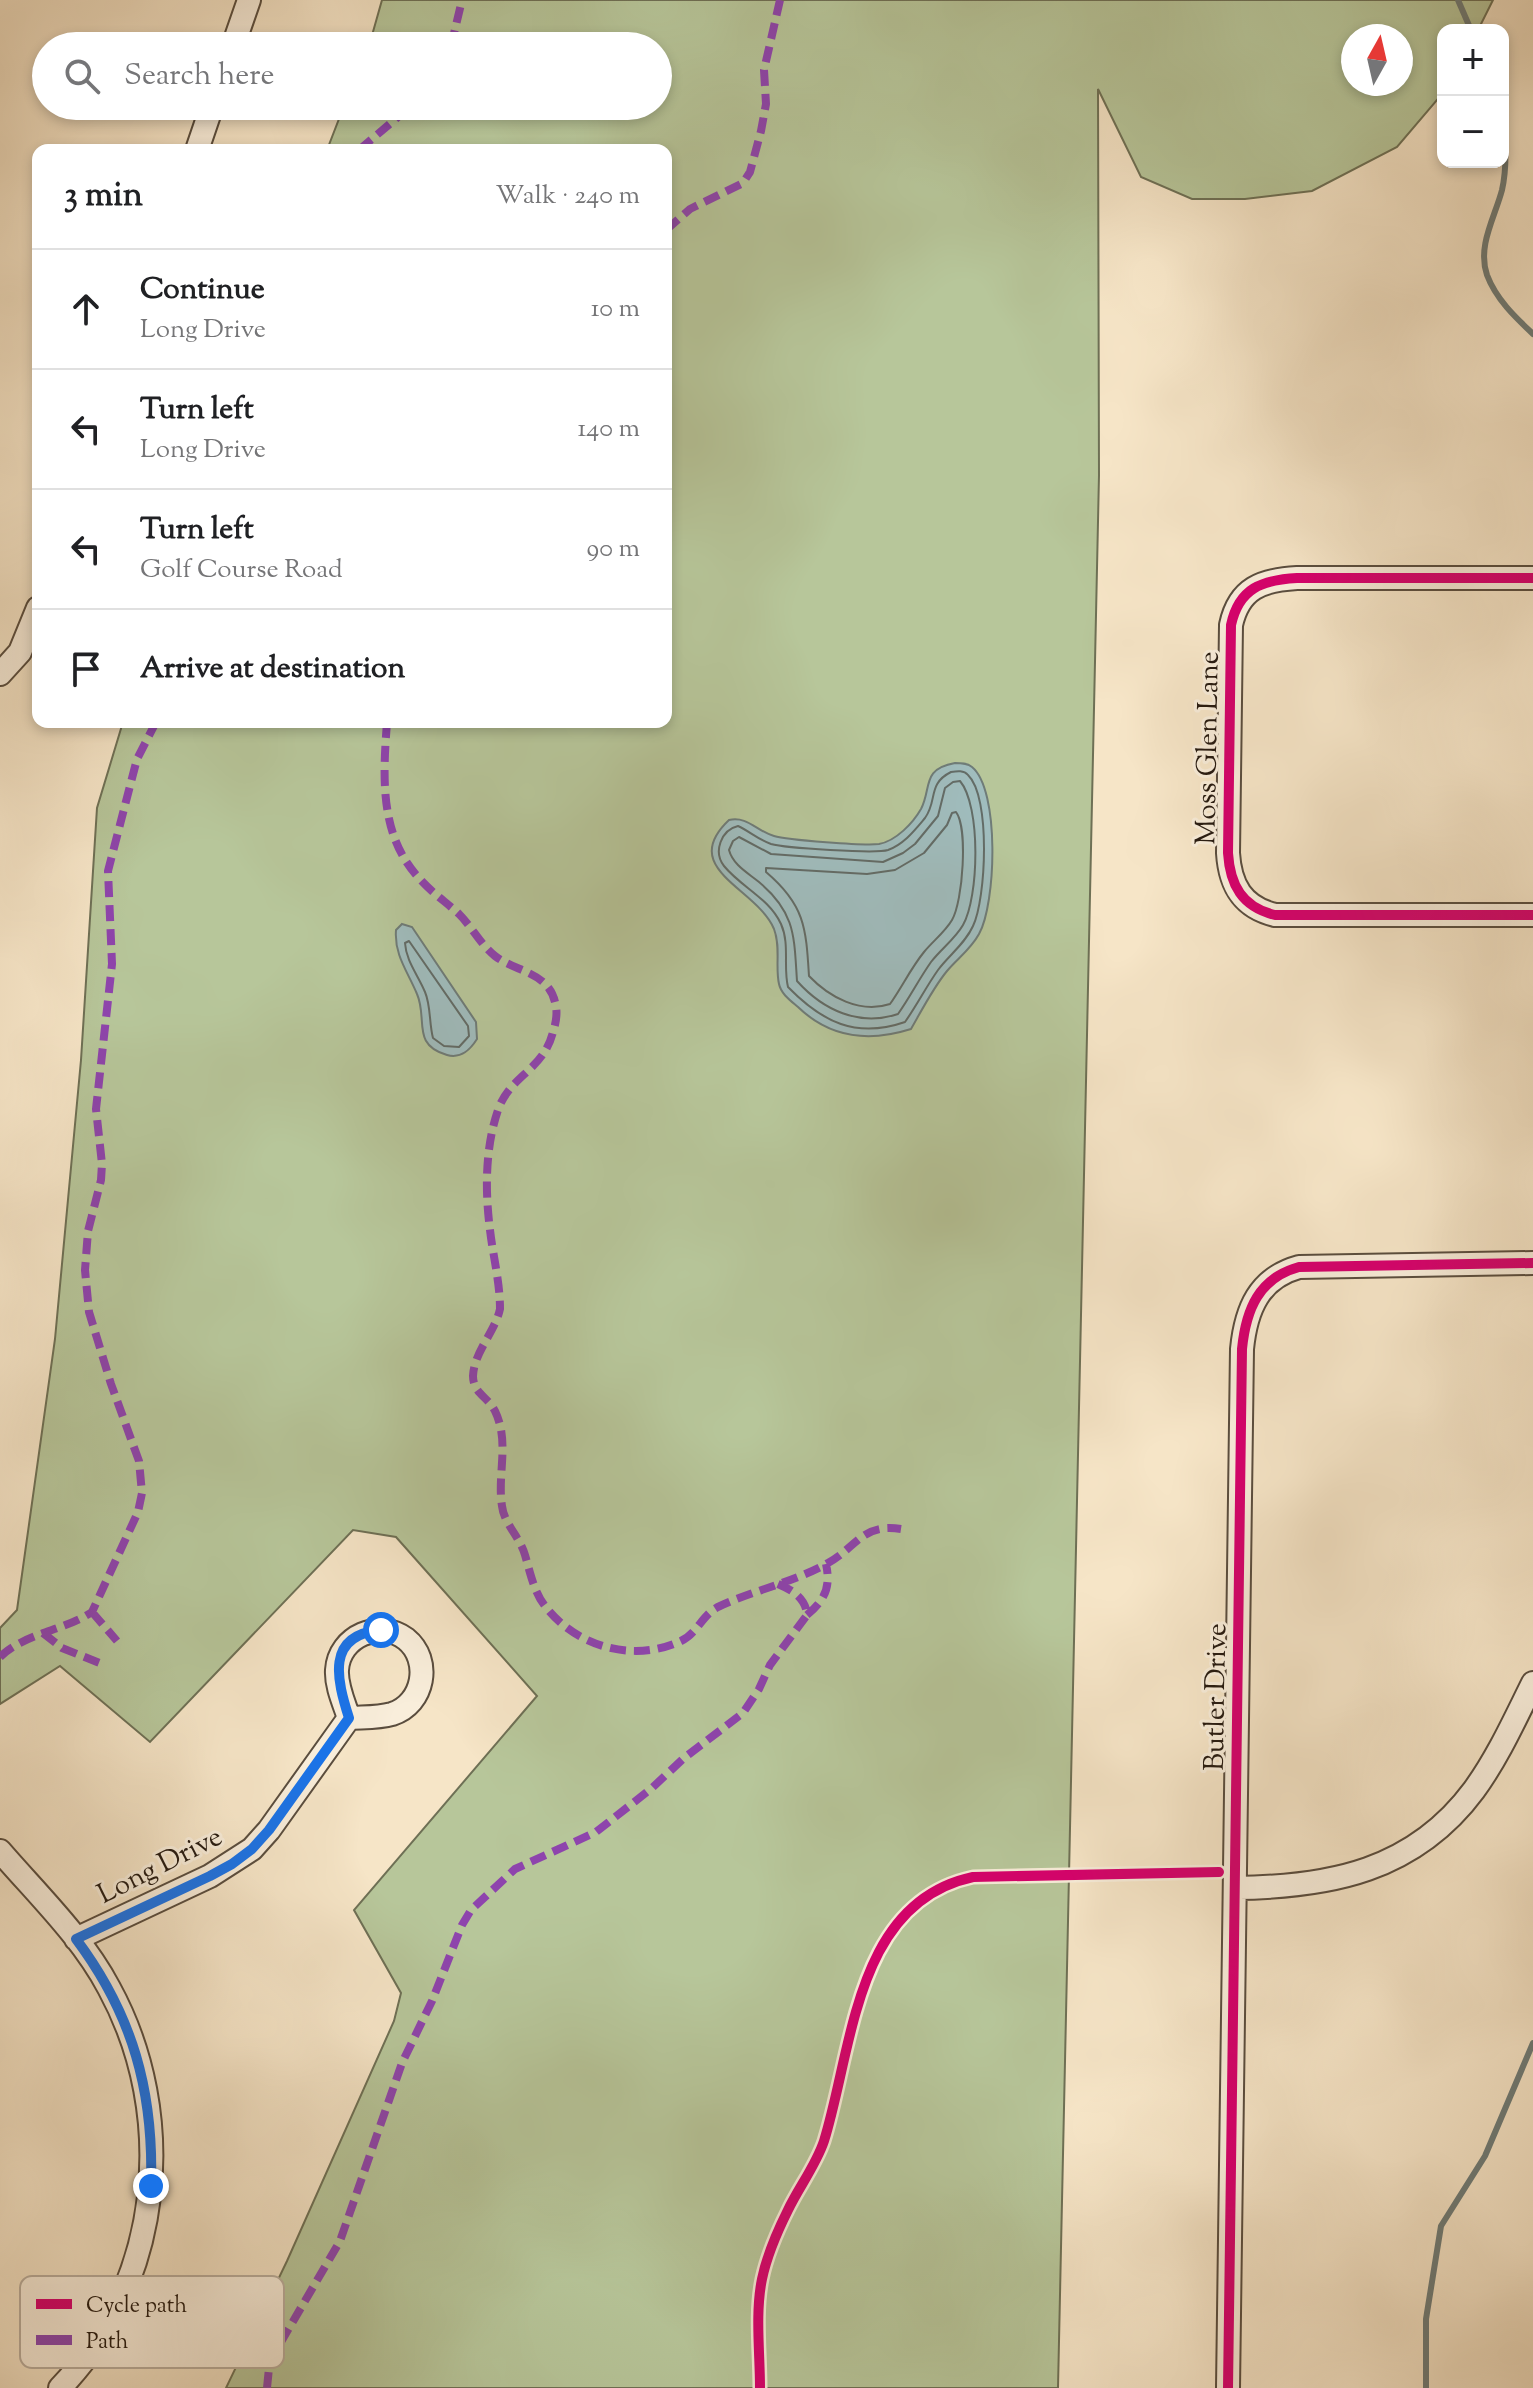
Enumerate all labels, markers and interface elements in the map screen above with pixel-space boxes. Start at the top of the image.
north arrow [1341,24,1413,96]
map controls [1437,24,1509,168]
button: + [1437,24,1509,96]
search box [32,32,672,120]
icon: search [60,54,104,98]
text: Search here [124,55,274,98]
button: − [1437,96,1509,168]
text: 3 min [64,172,143,221]
text: Walk · 240 m [496,178,640,215]
text: Continue [140,269,265,312]
icon: ahead [64,287,108,331]
text: 10 m [591,291,640,328]
text: Long Drive [140,312,266,349]
text: Turn left [140,389,254,432]
icon: left [64,407,108,451]
text: 140 m [577,411,640,448]
text: Long Drive [140,432,266,469]
text: Turn left [140,509,254,552]
icon: left [64,527,108,571]
text: 90 m [587,531,640,568]
text: Golf Course Road [140,552,343,589]
icon: arrive [64,647,108,691]
text: Arrive at destination [140,648,405,691]
street label: Moss Glen Lane [1187,651,1231,845]
route start [363,1612,399,1648]
street label: Butler Drive [1196,1623,1238,1771]
street label: Long Drive [91,1818,230,1915]
route end [133,2168,169,2204]
legend [20,2276,284,2368]
text: Cycle path [86,2291,187,2323]
text: Path [86,2327,129,2359]

